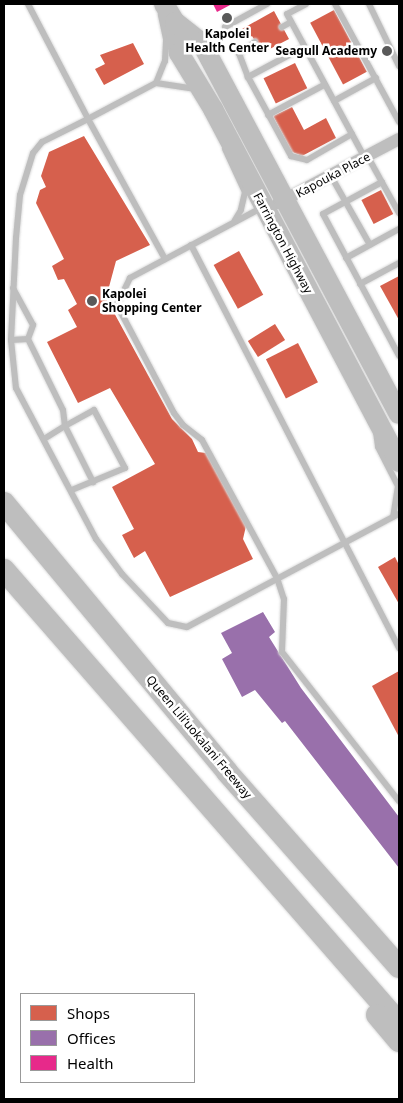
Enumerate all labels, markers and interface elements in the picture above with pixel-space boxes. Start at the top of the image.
marker: Kapolei Health Center [220,11,234,25]
place label: Kapolei Health Center [185,27,269,55]
place label: Seagull Academy [275,44,377,58]
marker: Seagull Academy [381,45,393,57]
street label: Kapouka Place [293,149,373,201]
street label: Farrington Highway [250,190,316,296]
place label: Kapolei Shopping Center [102,287,202,315]
marker: Kapolei Shopping Center [86,295,98,307]
street label: Queen Liliʻuokalani Freeway [143,672,255,802]
legend [20,993,195,1083]
text: Shops [67,1003,110,1023]
text: Offices [67,1028,116,1048]
text: Health [67,1053,114,1073]

